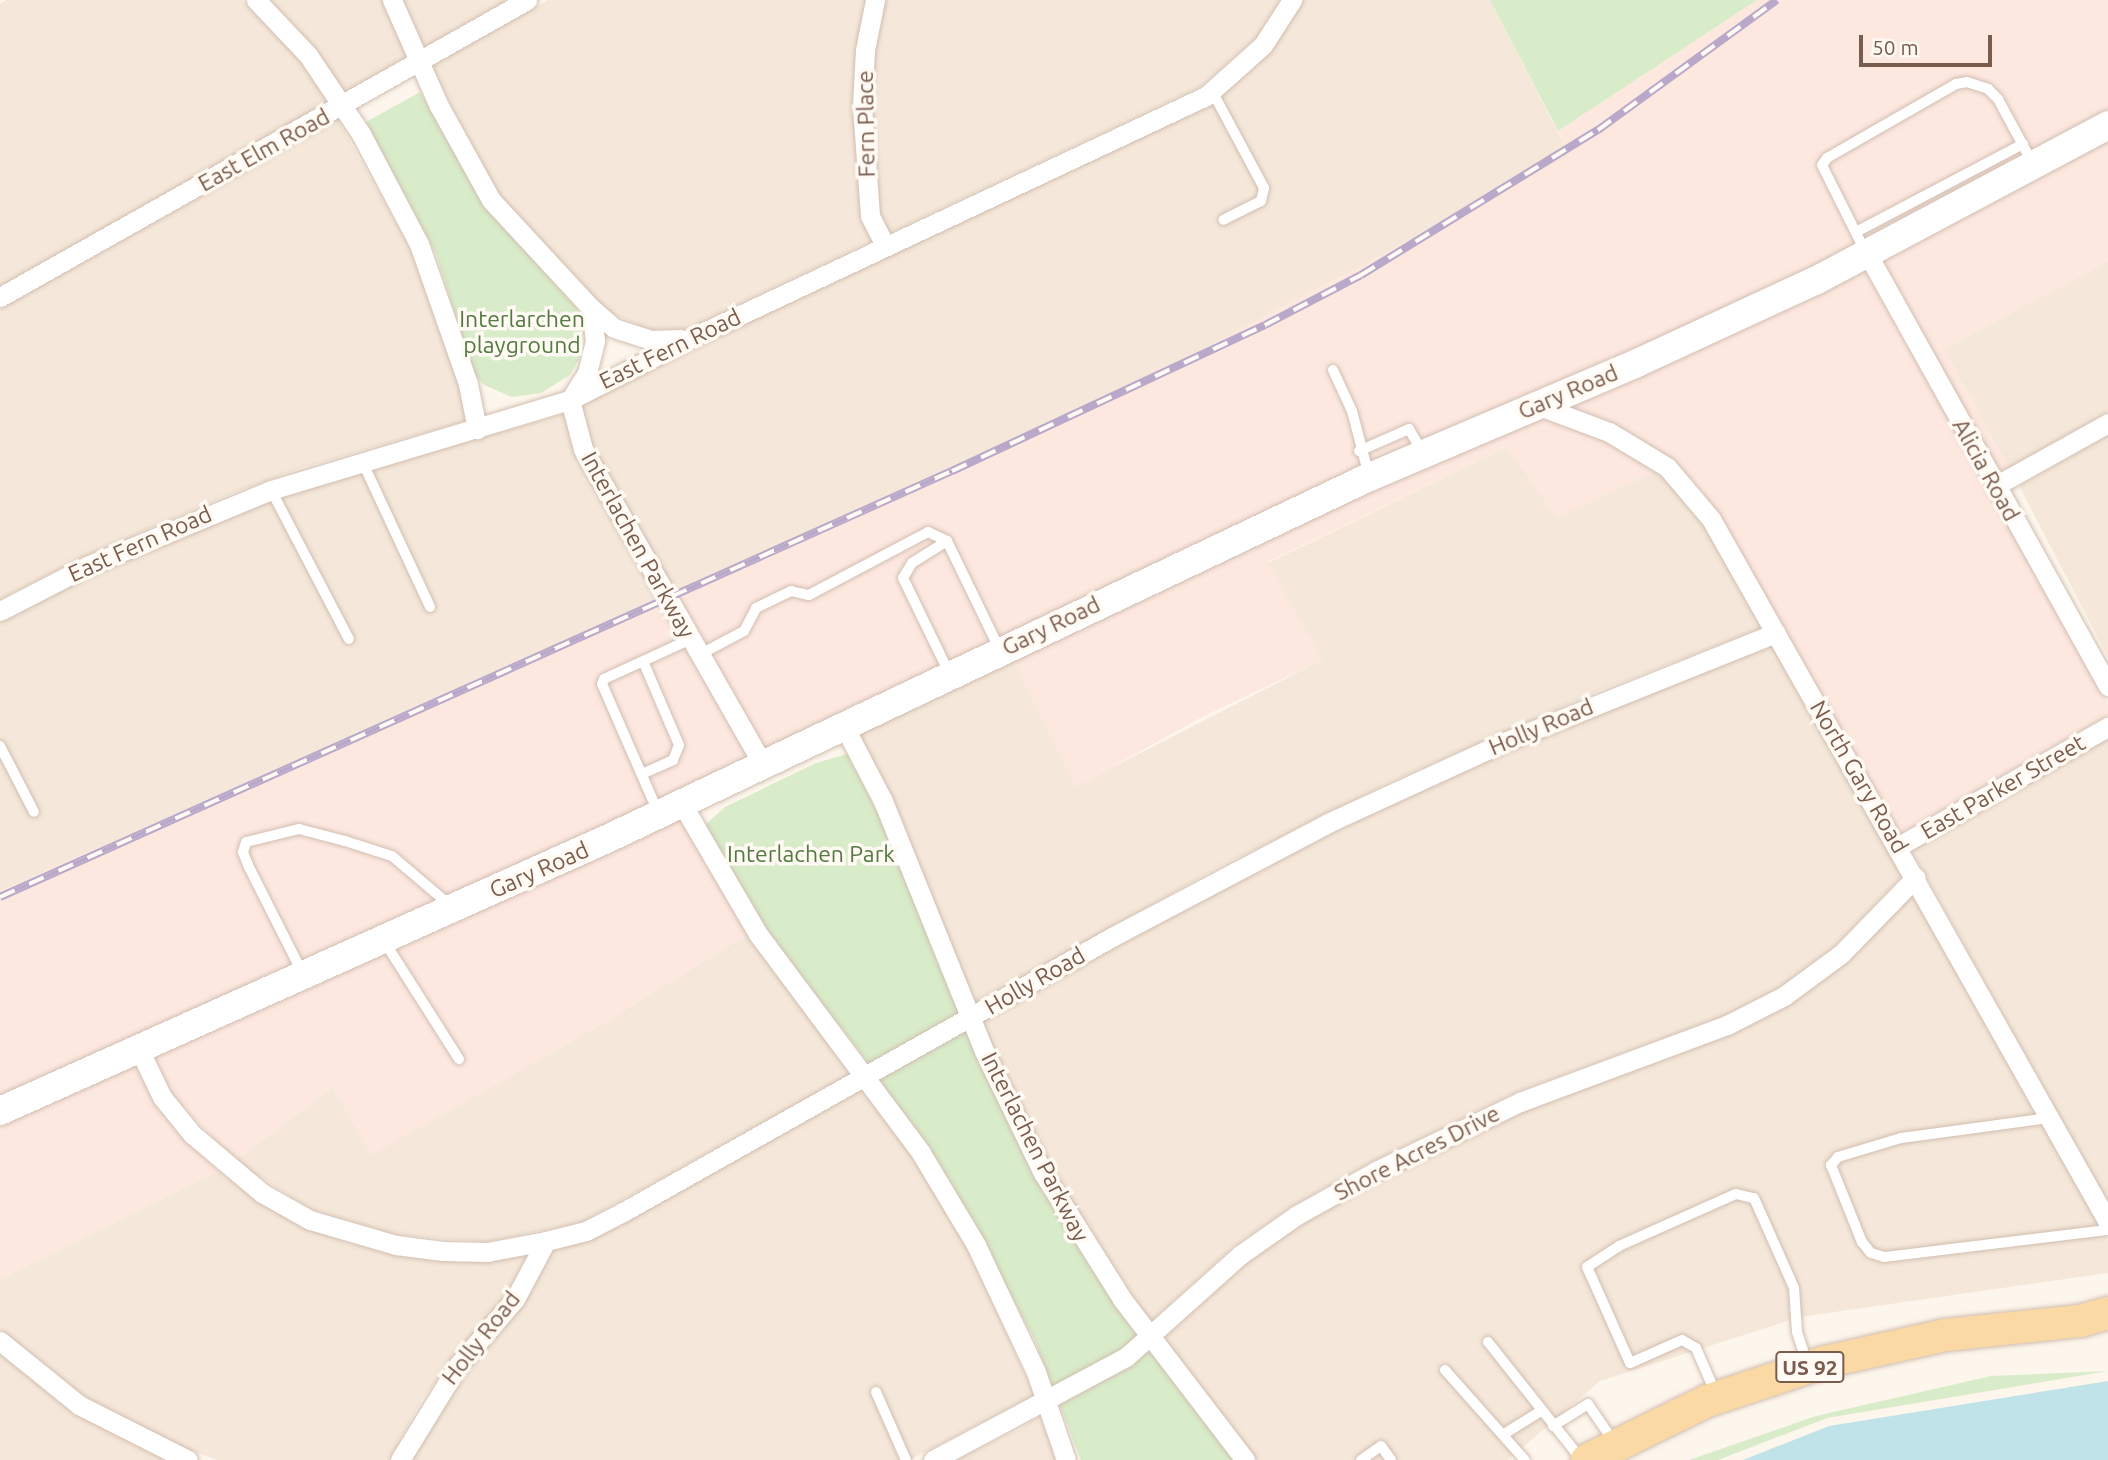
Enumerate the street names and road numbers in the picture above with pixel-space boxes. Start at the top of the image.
street label: Fern Place [851,70,881,178]
street label: East Elm Road [193,103,335,197]
street label: East Fern Road [595,303,745,395]
street label: Gary Road [1514,359,1622,425]
street label: Alicia Road [1947,414,2025,526]
street label: Interlachen Parkway [575,447,701,643]
street label: East Fern Road [64,500,216,588]
street label: Gary Road [997,590,1105,662]
street label: Holly Road [1485,693,1597,761]
street label: North Gary Road [1804,696,1914,858]
street label: East Parker Street [1916,729,2090,845]
street label: Gary Road [485,836,593,904]
street label: Holly Road [980,941,1090,1021]
street label: Interlachen Parkway [975,1048,1095,1246]
street label: Shore Acres Drive [1330,1099,1504,1207]
street label: Holly Road [436,1286,526,1390]
road number: US 92 [1775,1350,1845,1384]

